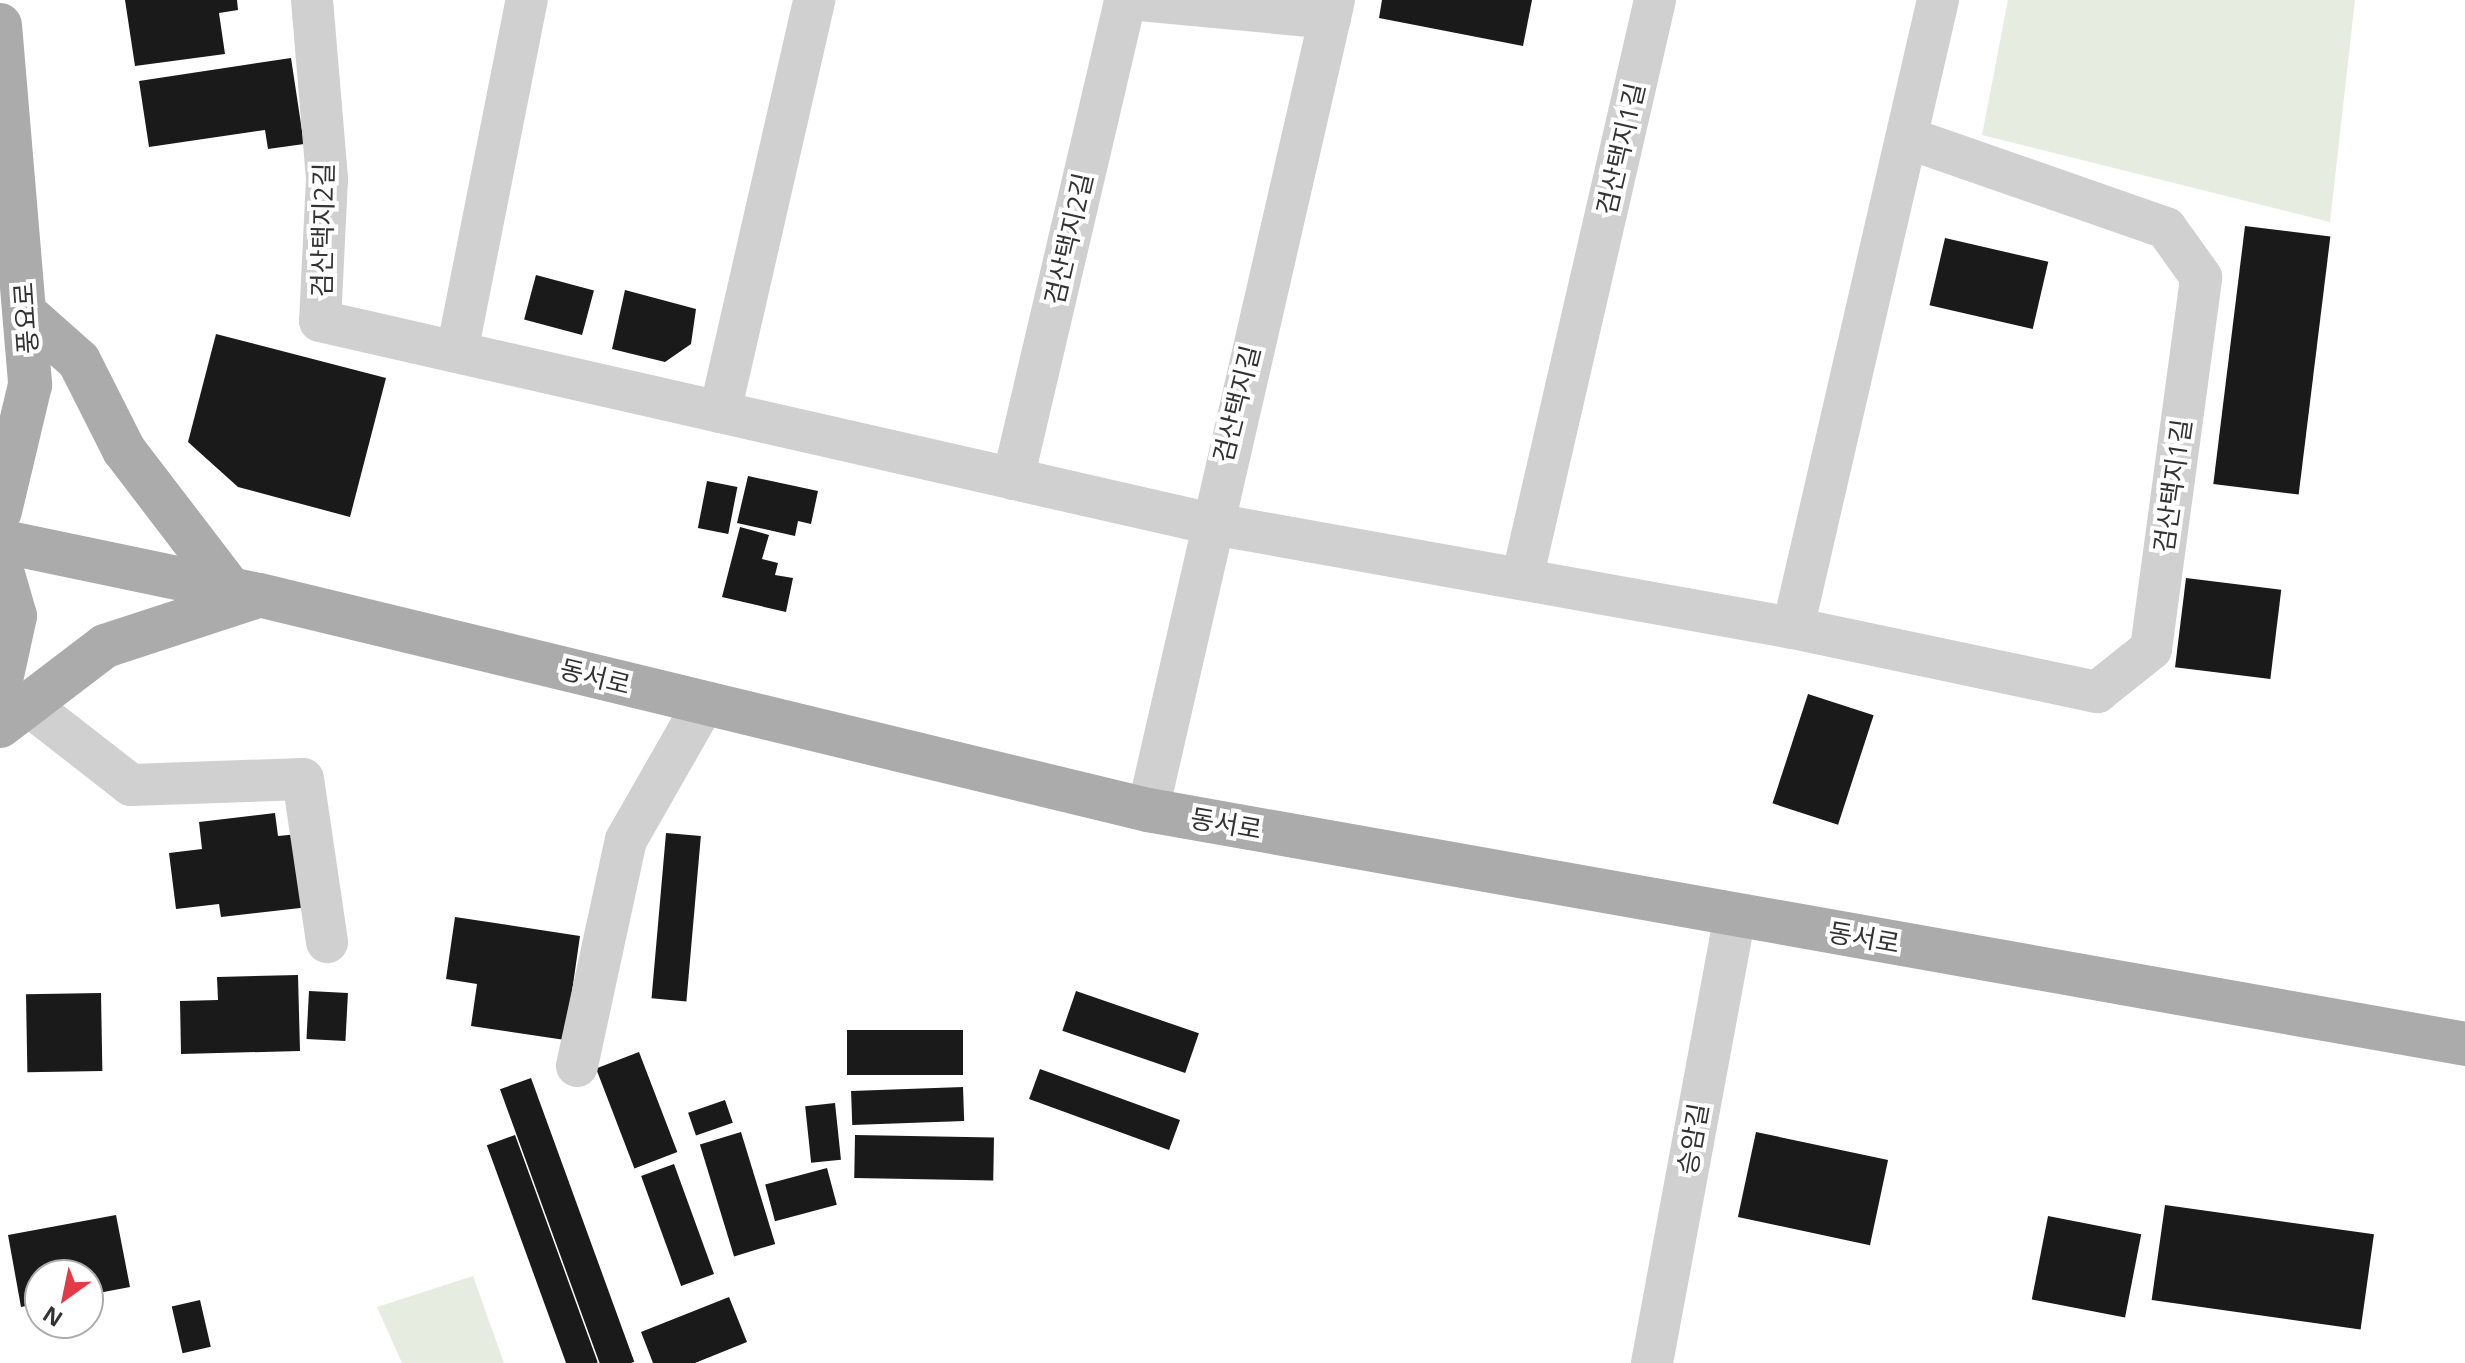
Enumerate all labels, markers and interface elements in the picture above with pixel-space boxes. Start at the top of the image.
street label: 검산택지1길 [1591,80,1651,218]
street label: 검산택지2길 [306,163,340,297]
street label: 검산택지2길 [1039,170,1099,308]
street label: 풍요로 [8,281,44,355]
street label: 검산택지길 [1207,342,1267,466]
street label: 검산택지1길 [2148,417,2198,555]
street label: 동서로 [556,653,634,701]
street label: 동서로 [1188,802,1264,846]
street label: 동서로 [1826,916,1902,960]
street label: 승암길 [1671,1101,1715,1177]
north arrow [24,1259,104,1339]
text: N [36,1300,68,1335]

